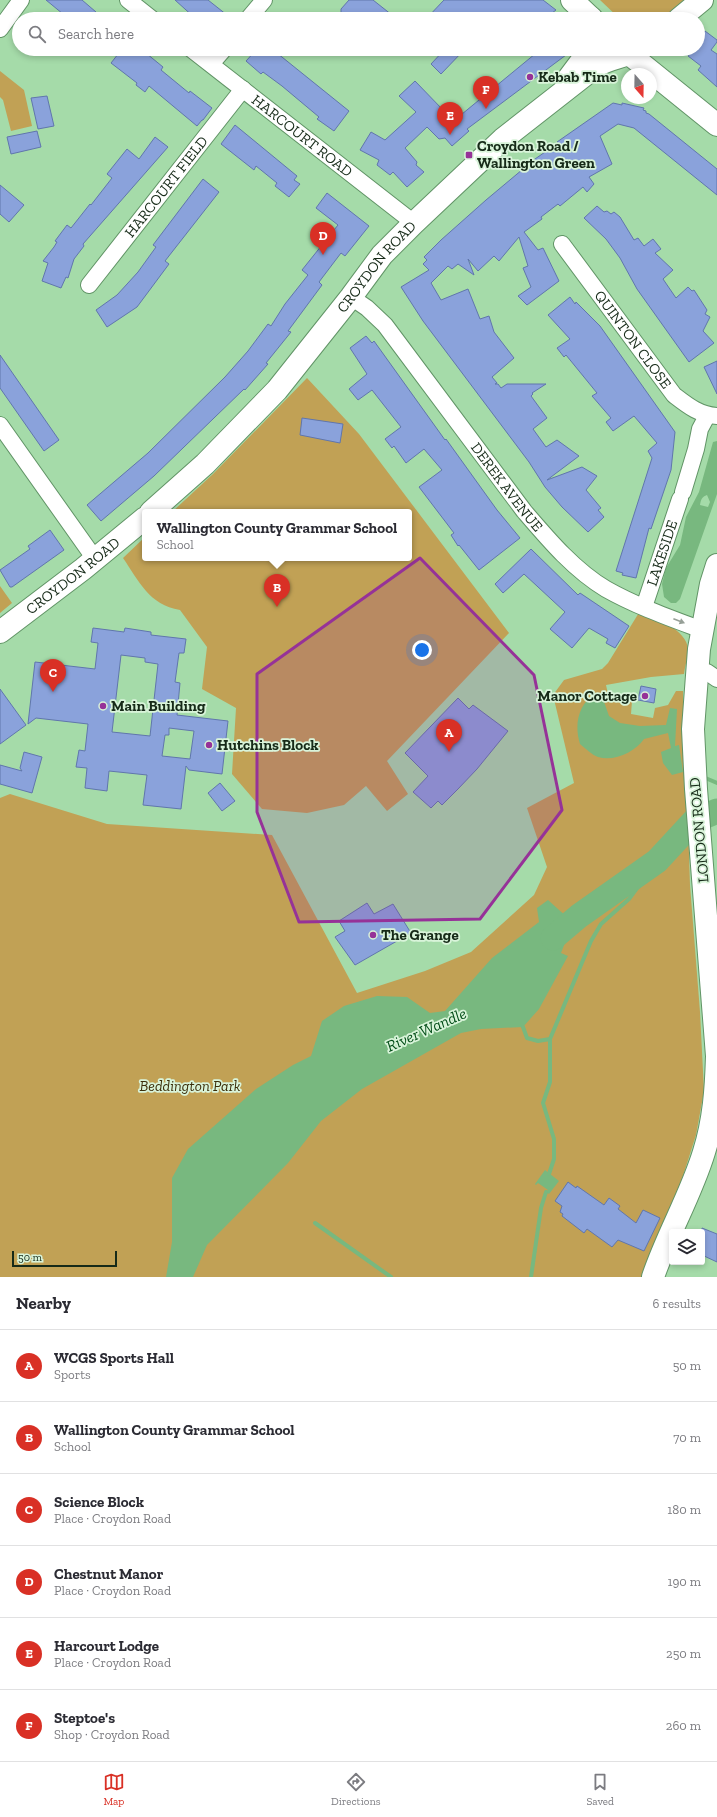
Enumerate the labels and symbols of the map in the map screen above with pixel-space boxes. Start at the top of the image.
place label: Kebab Time [538,68,617,86]
north arrow [621,68,657,104]
marker: Kebab Time [525,72,535,82]
pin: F [473,76,499,109]
street label: HARCOURT ROAD [248,91,356,181]
pin: E [437,102,463,135]
street label: HARCOURT FIELD [121,132,212,241]
place label: Croydon Road / Wallington Green [477,137,595,172]
marker: Croydon Road / Wallington Green [464,150,474,160]
street label: CROYDON ROAD [333,217,420,316]
pin: D [310,222,336,255]
street label: QUINTON CLOSE [591,287,675,392]
street label: DEREK AVENUE [467,439,547,536]
street label: LAKESIDE [643,517,681,588]
street label: CROYDON ROAD [22,533,123,618]
pin: B [264,574,290,607]
one-way arrow [673,619,685,625]
your location [412,640,432,660]
pin: C [40,659,66,692]
place label: Manor Cottage [537,687,637,705]
marker: Manor Cottage [640,691,650,701]
place label: Main Building [111,697,206,715]
marker: Main Building [98,701,108,711]
pin: A [436,719,462,752]
place label: Hutchins Block [217,736,319,754]
marker: Hutchins Block [204,740,214,750]
street label: LONDON ROAD [685,777,713,883]
place label: The Grange [381,926,459,944]
marker: The Grange [368,930,378,940]
water label: River Wandle [383,1003,469,1056]
park label: Beddington Park [140,1077,241,1095]
scale bar [12,1249,117,1268]

